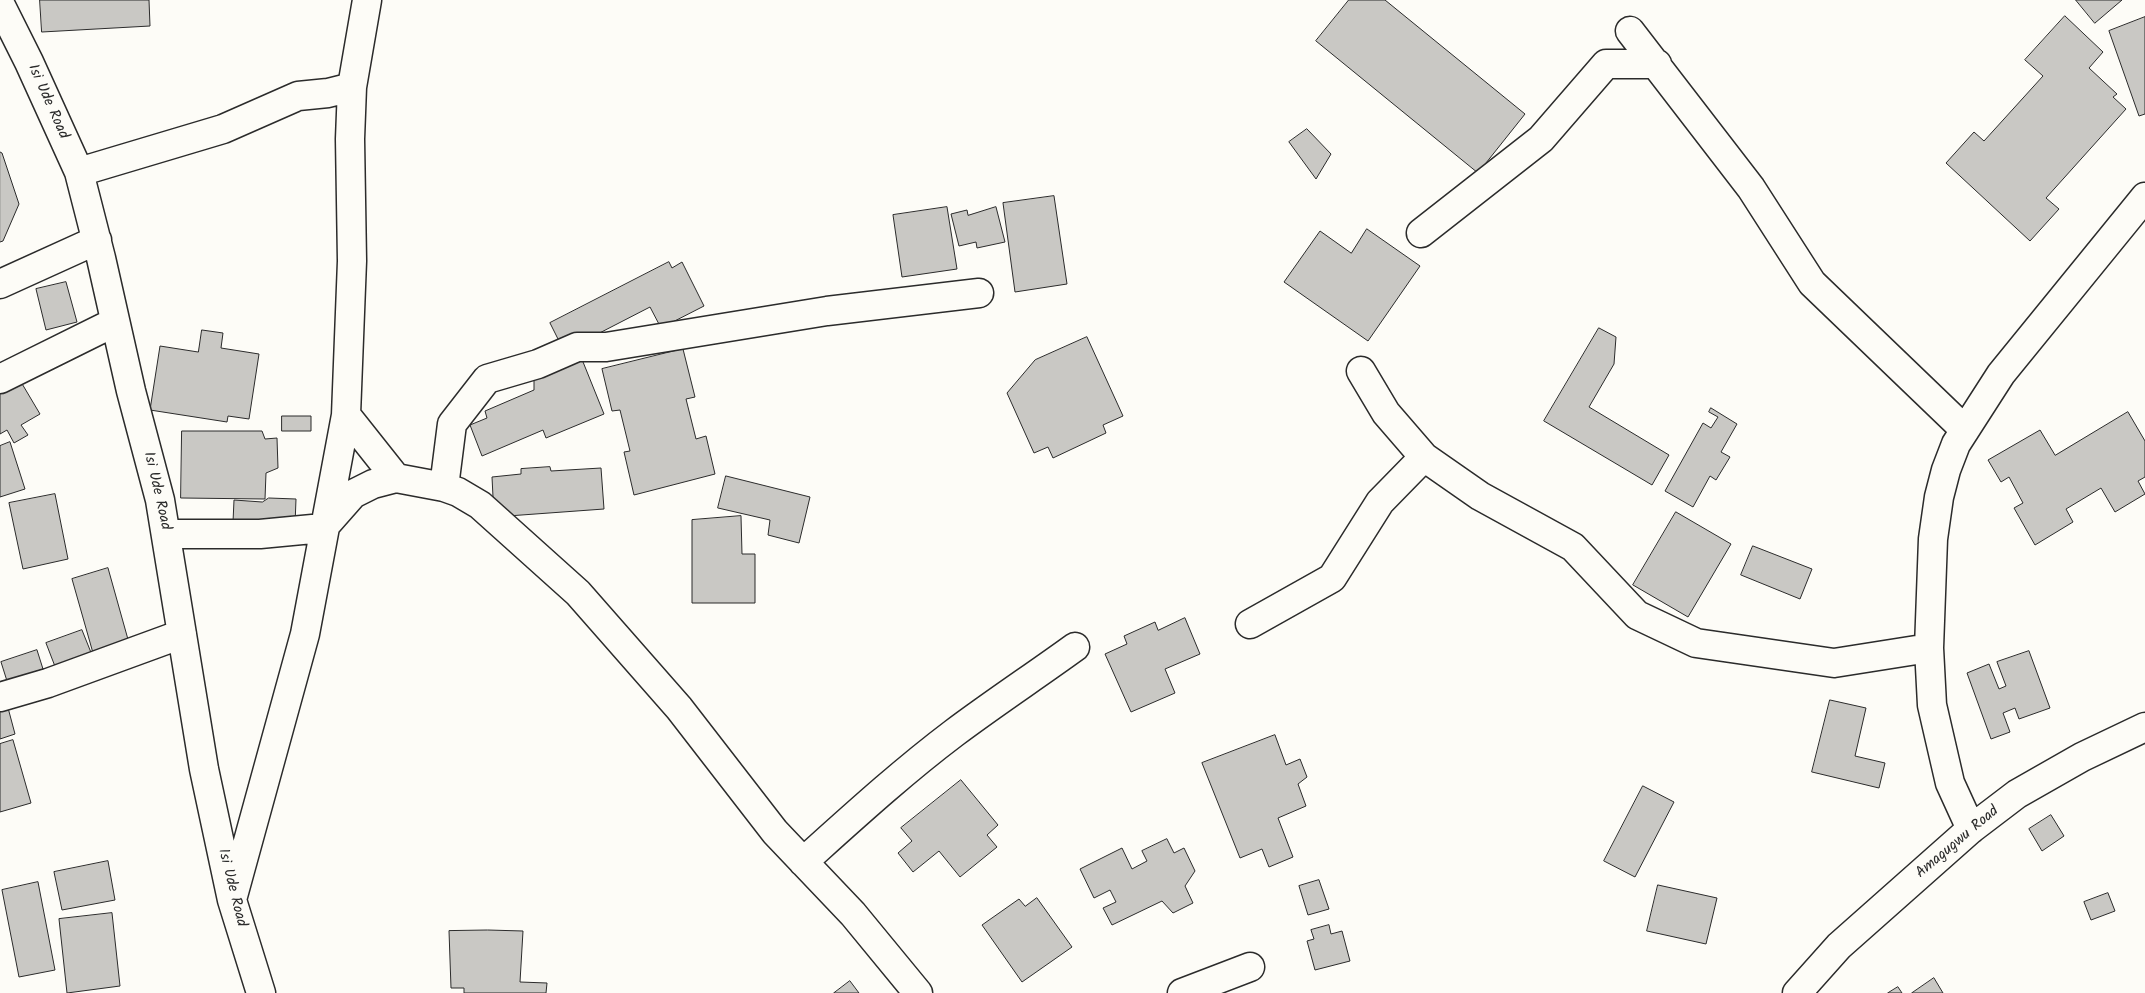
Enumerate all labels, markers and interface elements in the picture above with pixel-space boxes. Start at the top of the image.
street label: Isi Ude Road [23,62,71,142]
street label: Isi Ude Road [138,450,174,532]
street label: Amagugwu Road [1913,803,2003,883]
street label: Isi Ude Road [213,847,249,929]

